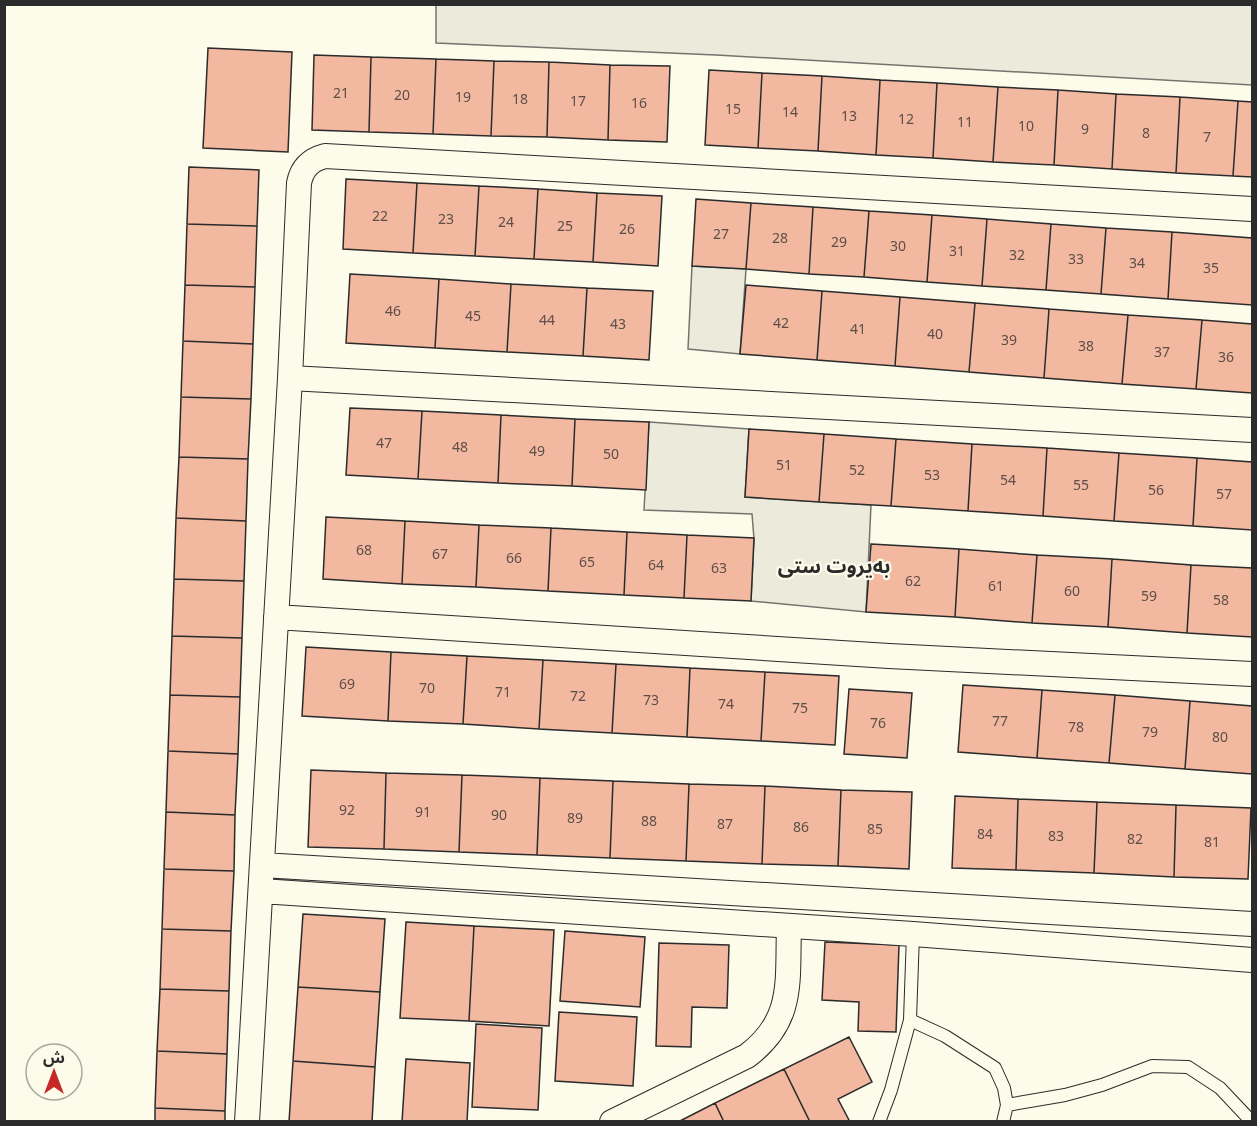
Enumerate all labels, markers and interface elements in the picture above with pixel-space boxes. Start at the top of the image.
house number: 21 [333,79,349,108]
house number: 20 [394,81,410,110]
house number: 19 [455,83,471,112]
house number: 18 [512,85,528,114]
house number: 17 [570,87,586,116]
house number: 16 [631,89,647,118]
house number: 15 [725,95,741,124]
house number: 14 [782,98,798,127]
house number: 13 [841,102,857,131]
house number: 12 [898,105,914,134]
house number: 11 [957,108,973,137]
house number: 10 [1018,112,1034,141]
house number: 9 [1081,115,1089,144]
house number: 8 [1142,119,1150,148]
house number: 7 [1203,123,1211,152]
house number: 22 [372,202,388,231]
house number: 23 [438,205,454,234]
house number: 24 [498,208,514,237]
house number: 25 [557,212,573,241]
house number: 26 [619,215,635,244]
house number: 27 [713,220,729,249]
house number: 28 [772,224,788,253]
house number: 29 [831,228,847,257]
house number: 30 [890,232,906,261]
house number: 31 [949,237,965,266]
house number: 32 [1009,241,1025,270]
house number: 33 [1068,245,1084,274]
house number: 34 [1129,249,1145,278]
house number: 35 [1203,254,1219,283]
house number: 46 [385,297,401,326]
house number: 45 [465,302,481,331]
house number: 44 [539,306,555,335]
house number: 42 [773,309,789,338]
house number: 43 [610,310,626,339]
house number: 41 [850,315,866,344]
house number: 40 [927,320,943,349]
house number: 39 [1001,326,1017,355]
house number: 38 [1078,332,1094,361]
house number: 37 [1154,338,1170,367]
house number: 36 [1218,343,1234,372]
house number: 47 [376,429,392,458]
house number: 48 [452,433,468,462]
house number: 49 [529,437,545,466]
house number: 50 [603,440,619,469]
house number: 51 [776,451,792,480]
house number: 52 [849,456,865,485]
house number: 53 [924,461,940,490]
house number: 54 [1000,466,1016,495]
house number: 55 [1073,471,1089,500]
house number: 56 [1148,476,1164,505]
house number: 57 [1216,480,1232,509]
house number: 68 [356,536,372,565]
house number: 67 [432,540,448,569]
house number: 66 [506,544,522,573]
district label: بەیروت ستی [778,546,890,588]
house number: 65 [579,548,595,577]
house number: 64 [648,551,664,580]
house number: 63 [711,554,727,583]
house number: 62 [905,567,921,596]
house number: 61 [988,572,1004,601]
house number: 60 [1064,577,1080,606]
house number: 59 [1141,582,1157,611]
house number: 58 [1213,586,1229,615]
house number: 69 [339,670,355,699]
house number: 70 [419,674,435,703]
house number: 71 [495,678,511,707]
house number: 72 [570,682,586,711]
house number: 73 [643,686,659,715]
house number: 74 [718,690,734,719]
house number: 75 [792,694,808,723]
house number: 77 [992,707,1008,736]
house number: 76 [870,709,886,738]
house number: 78 [1068,713,1084,742]
house number: 79 [1142,718,1158,747]
house number: 80 [1212,723,1228,752]
house number: 92 [339,796,355,825]
house number: 91 [415,798,431,827]
house number: 90 [491,801,507,830]
house number: 89 [567,804,583,833]
house number: 88 [641,807,657,836]
house number: 87 [717,810,733,839]
house number: 86 [793,813,809,842]
house number: 85 [867,815,883,844]
house number: 84 [977,820,993,849]
house number: 83 [1048,822,1064,851]
house number: 82 [1127,825,1143,854]
house number: 81 [1204,828,1220,857]
text: ش [43,1041,65,1075]
north arrow [24,1042,84,1102]

